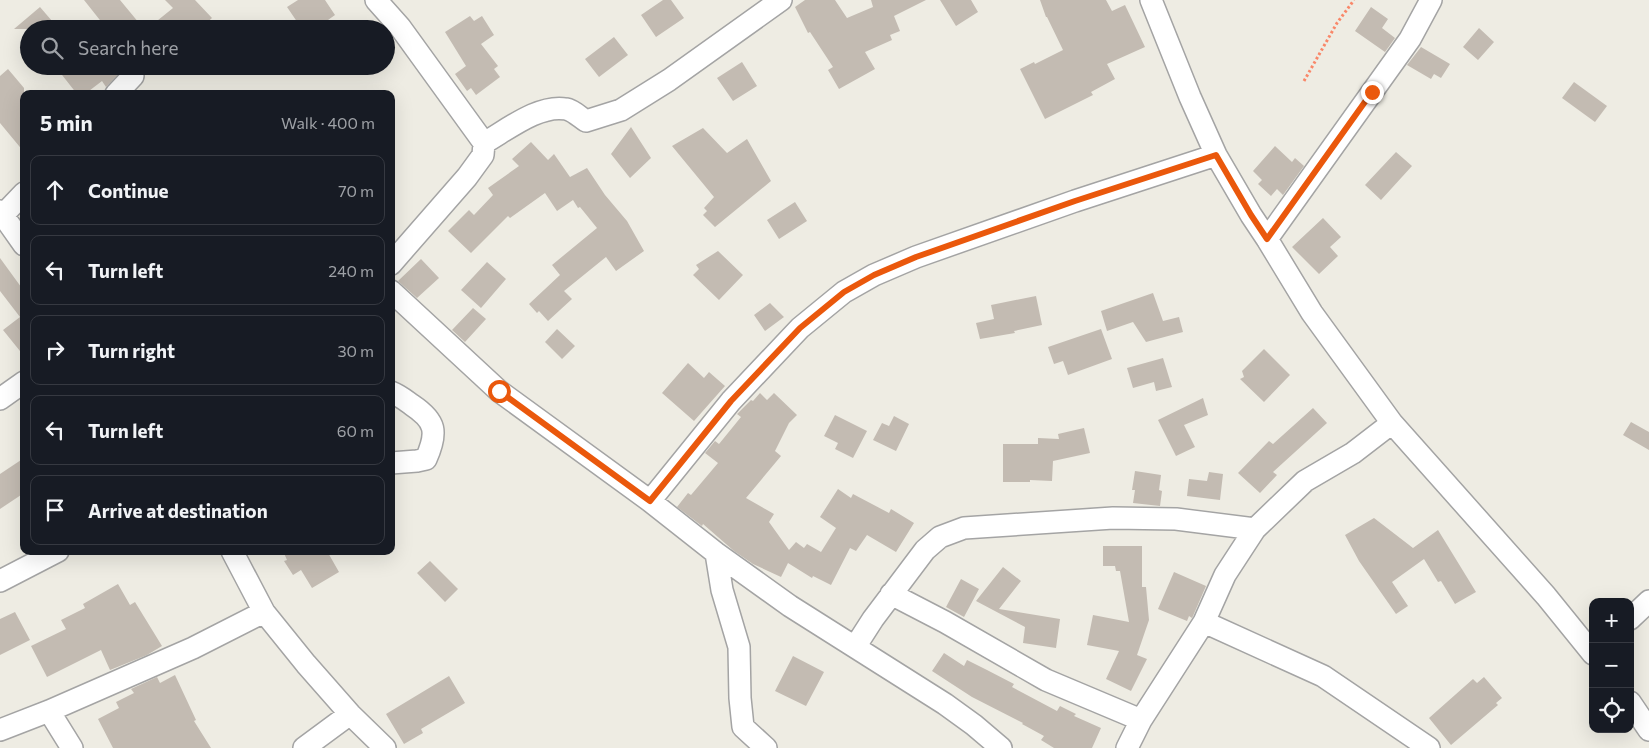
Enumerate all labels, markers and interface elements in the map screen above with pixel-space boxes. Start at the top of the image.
search box [20,20,395,75]
icon: search [38,34,66,62]
text: Search here [78,36,178,59]
route end [1361,81,1384,104]
text: 5 min [40,110,93,135]
text: Walk · 400 m [281,113,375,132]
icon: ahead [41,176,69,204]
text: Continue [88,179,168,202]
text: 70 m [338,181,374,200]
icon: left [41,256,69,284]
text: Turn left [88,259,163,282]
text: 240 m [328,261,374,280]
icon: right [41,336,69,364]
text: Turn right [88,339,175,362]
text: 30 m [337,341,374,360]
route start [488,380,511,403]
icon: left [41,416,69,444]
text: Turn left [88,419,163,442]
text: 60 m [337,421,374,440]
icon: arrive [41,496,69,524]
text: Arrive at destination [88,499,268,522]
map controls [1589,598,1634,733]
button: + [1589,598,1634,643]
button: − [1589,643,1634,688]
button: locate [1589,688,1634,733]

